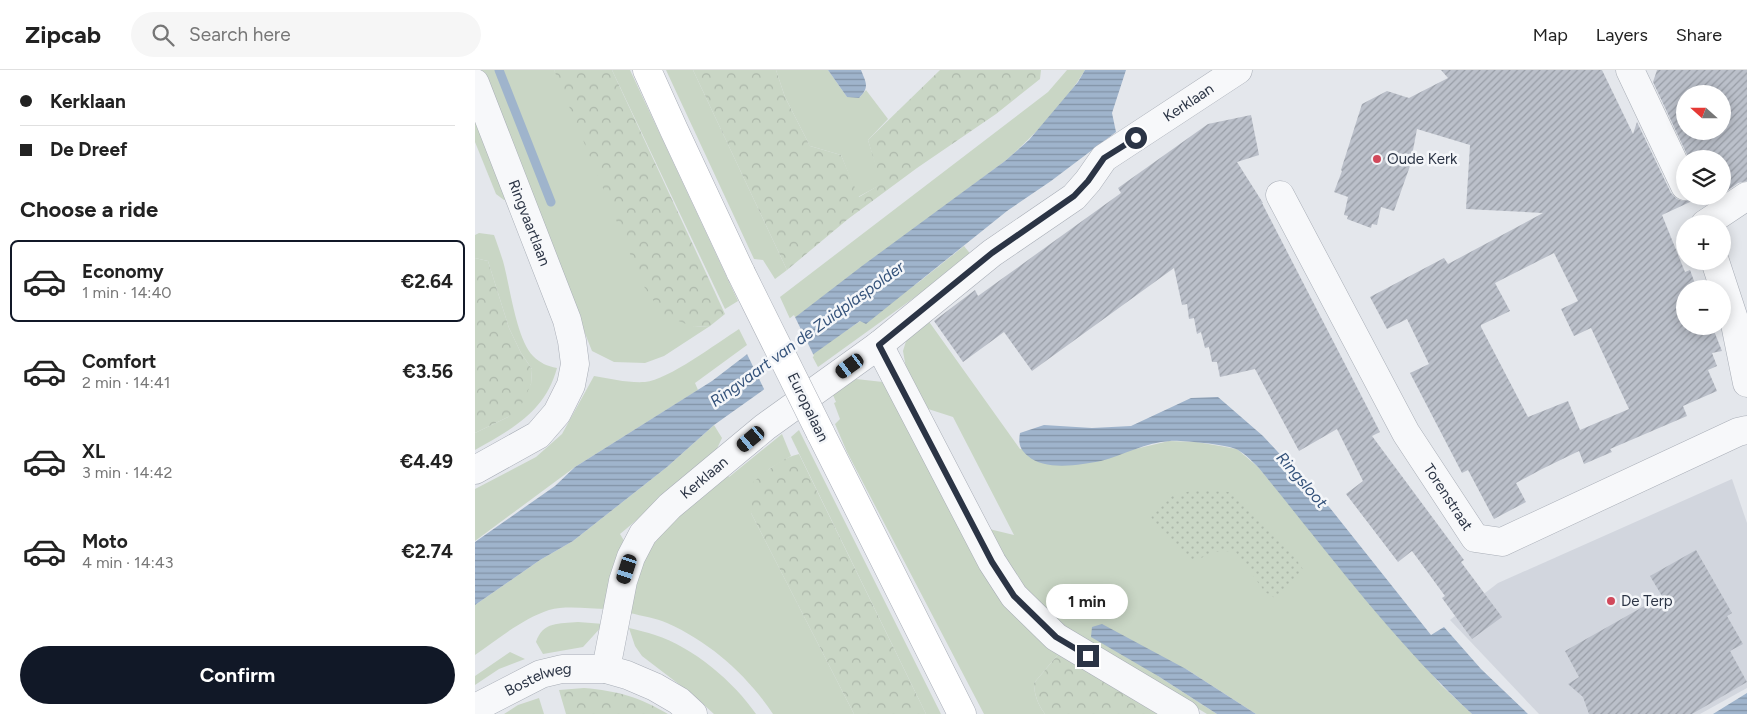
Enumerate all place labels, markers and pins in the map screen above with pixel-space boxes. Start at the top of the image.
place label: Oude Kerk [1387,150,1458,168]
marker: Oude Kerk [1371,153,1383,165]
place label: De Terp [1621,592,1673,610]
marker: De Terp [1605,595,1617,607]

